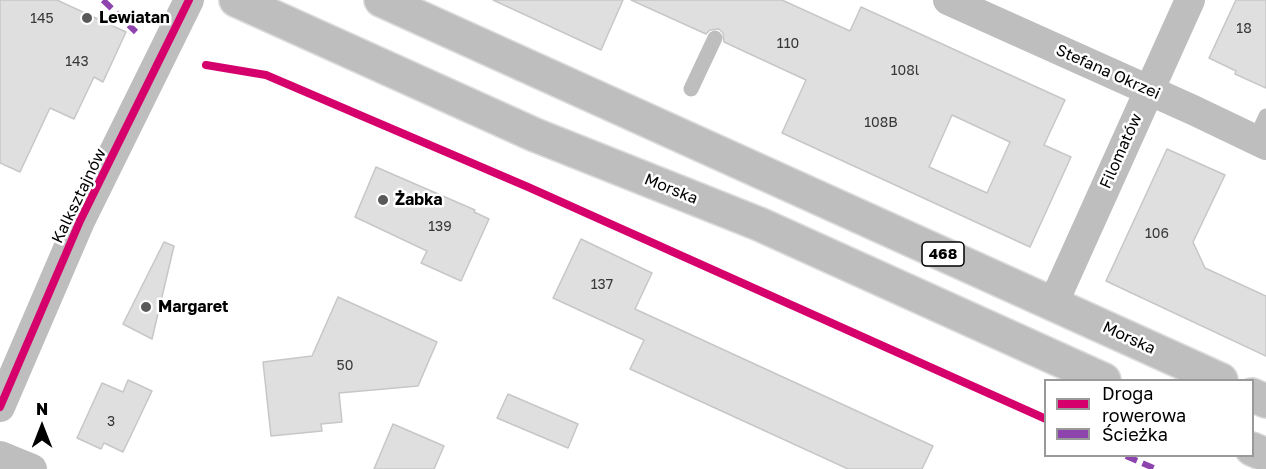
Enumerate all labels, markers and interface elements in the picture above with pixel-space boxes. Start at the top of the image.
place label: Lewiatan [99,8,170,28]
house number: 145 [30,11,54,27]
marker: Lewiatan [80,11,94,25]
house number: 18 [1236,21,1252,37]
house number: 110 [777,36,799,52]
street label: Stefana Okrzei [1053,40,1163,104]
house number: 143 [65,54,89,70]
house number: 108l [891,63,919,79]
street label: Filomatów [1096,110,1146,192]
house number: 108B [864,115,898,131]
street label: Kalksztajnów [48,146,110,246]
street label: Morska [641,170,701,208]
place label: Żabka [395,190,443,210]
marker: Żabka [376,193,390,207]
house number: 139 [428,219,452,235]
house number: 106 [1145,226,1169,242]
road number: 468 [922,242,964,266]
house number: 137 [591,277,613,293]
place label: Margaret [158,297,228,317]
marker: Margaret [139,300,153,314]
street label: Morska [1100,317,1158,359]
house number: 50 [337,358,353,374]
legend [1044,379,1254,457]
text: Droga rowerowa [1102,382,1186,426]
north arrow [12,397,72,457]
text: N [36,399,48,419]
house number: 3 [107,414,115,430]
text: Ścieżka [1102,423,1168,445]

